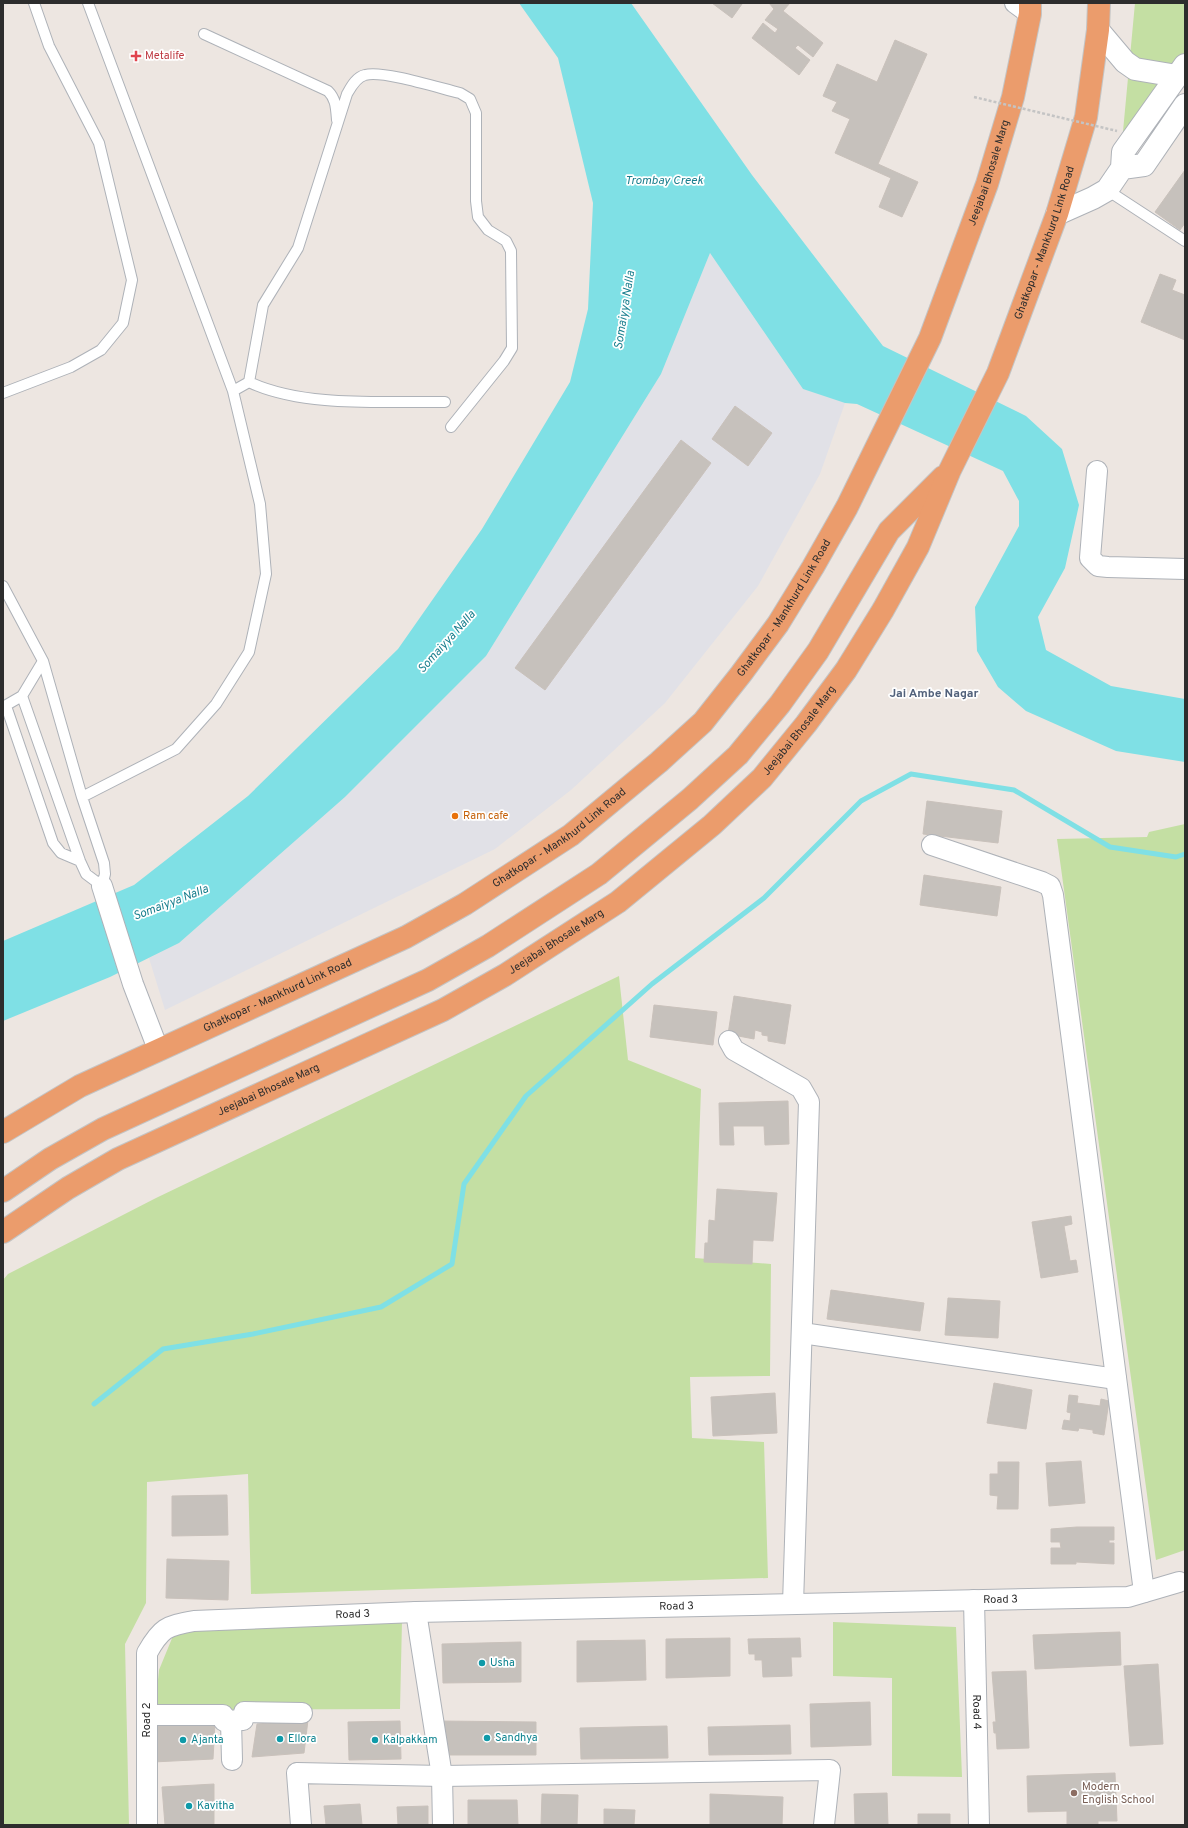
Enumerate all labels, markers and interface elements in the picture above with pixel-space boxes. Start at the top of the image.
place label: Metalife [145,49,185,63]
marker: Metalife [130,50,142,62]
street label: Jeejabai Bhosale Marg [965,118,1013,228]
street label: Ghatkopar - Mankhurd Link Road [1011,164,1078,322]
water label: Trombay Creek [625,173,704,189]
water label: Somaiyya Nalla [611,269,639,350]
street label: Ghatkopar - Mankhurd Link Road [734,537,834,680]
water label: Somaiyya Nalla [415,607,480,677]
street label: Jeejabai Bhosale Marg [760,683,839,779]
district label: Jai Ambe Nagar [889,686,979,702]
street label: Ghatkopar - Mankhurd Link Road [490,785,629,891]
place label: Ram cafe [463,809,509,823]
marker: Ram cafe [450,811,460,821]
water label: Somaiyya Nalla [131,881,212,925]
street label: Jeejabai Bhosale Marg [506,906,607,978]
street label: Ghatkopar - Mankhurd Link Road [201,956,354,1036]
street label: Jeejabai Bhosale Marg [215,1061,322,1119]
street label: Road 3 [983,1592,1018,1607]
street label: Road 3 [659,1599,694,1614]
street label: Road 3 [335,1607,370,1622]
place label: Usha [490,1656,515,1670]
marker: Usha [477,1658,487,1668]
street label: Road 4 [969,1694,984,1730]
street label: Road 2 [140,1703,154,1737]
place label: Sandhya [495,1731,538,1745]
place label: Ellora [288,1732,316,1746]
place label: Ajanta [191,1733,224,1747]
place label: Kalpakkam [383,1733,438,1747]
marker: Sandhya [482,1733,492,1743]
marker: Ellora [275,1734,285,1744]
marker: Ajanta [178,1735,188,1745]
marker: Kalpakkam [370,1735,380,1745]
place label: Modern English School [1082,1780,1154,1807]
marker: Modern English School [1069,1788,1079,1798]
place label: Kavitha [197,1799,234,1813]
marker: Kavitha [184,1801,194,1811]

